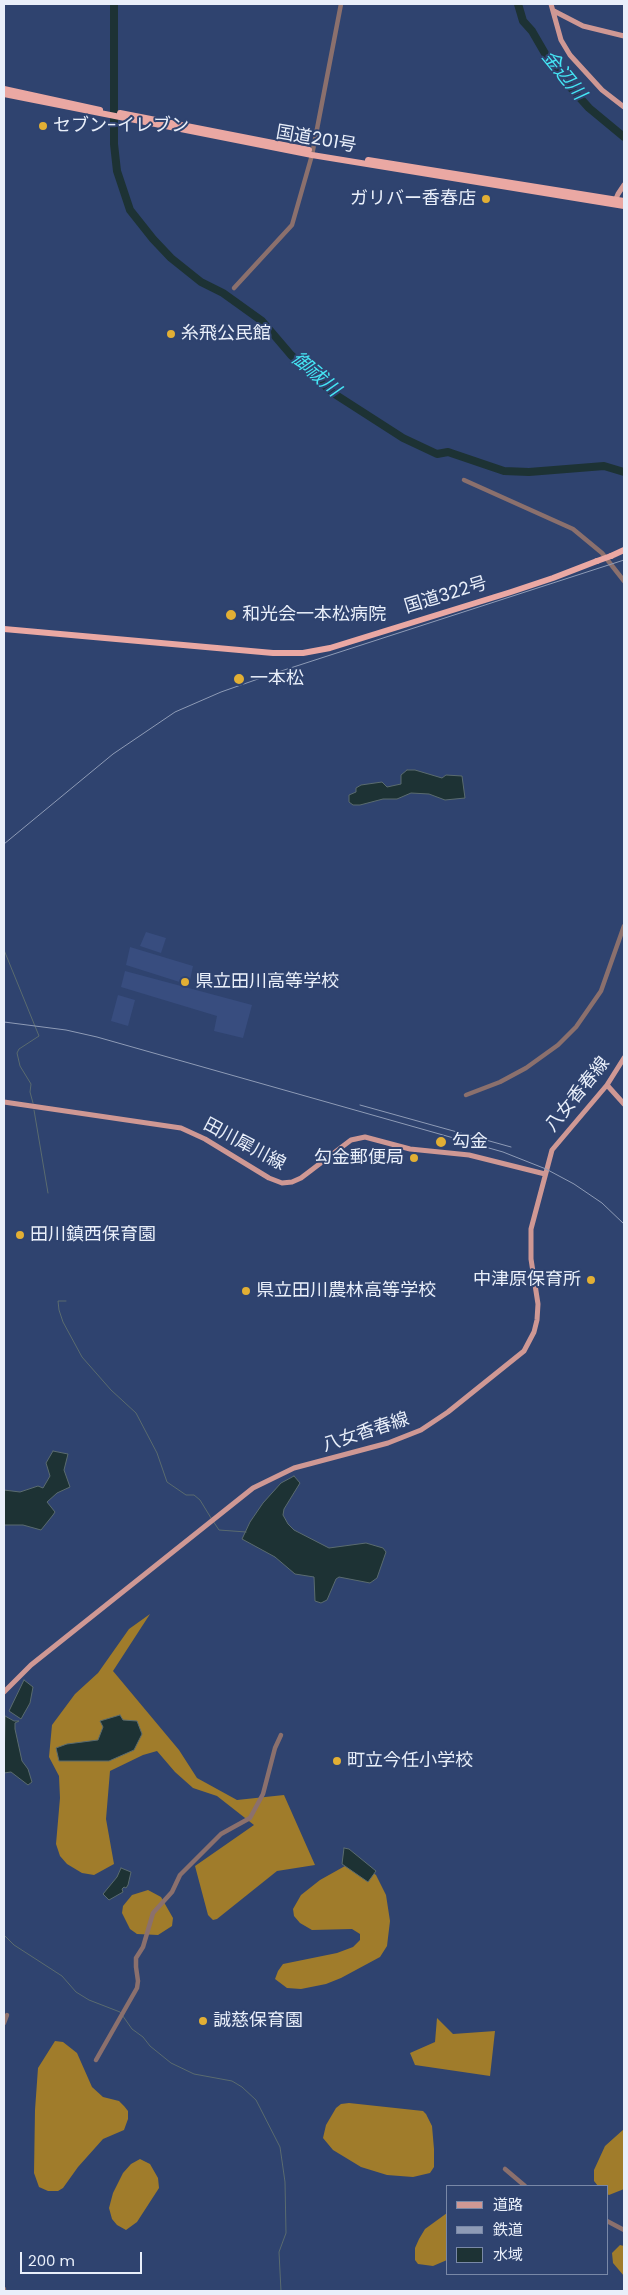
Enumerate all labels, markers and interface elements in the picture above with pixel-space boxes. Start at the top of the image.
water label: 金辺川 [536,47,590,105]
place label: セブン-イレブン [53,115,189,137]
marker: セブン-イレブン [37,120,49,132]
street label: 国道201号 [274,122,358,158]
place label: ガリバー香春店 [350,188,476,210]
marker: ガリバー香春店 [480,193,492,205]
place label: 糸飛公民館 [181,323,271,345]
marker: 糸飛公民館 [165,328,177,340]
water label: 御祓川 [286,348,344,402]
street label: 国道322号 [402,573,490,619]
place label: 和光会一本松病院 [242,604,386,626]
marker: 和光会一本松病院 [224,608,238,622]
place label: 一本松 [250,668,304,690]
marker: 一本松 [232,672,246,686]
place label: 県立田川高等学校 [195,971,339,993]
marker: 県立田川高等学校 [179,976,191,988]
street label: 八女香春線 [541,1053,615,1137]
street label: 田川犀川線 [199,1114,289,1176]
place label: 勾金 [452,1131,488,1153]
marker: 勾金 [434,1135,448,1149]
place label: 勾金郵便局 [314,1147,404,1169]
marker: 勾金郵便局 [408,1152,420,1164]
place label: 田川鎮西保育園 [30,1224,156,1246]
marker: 田川鎮西保育園 [14,1229,26,1241]
place label: 中津原保育所 [473,1269,581,1291]
marker: 中津原保育所 [585,1274,597,1286]
place label: 県立田川農林高等学校 [256,1280,436,1302]
marker: 県立田川農林高等学校 [240,1285,252,1297]
street label: 八女香春線 [320,1409,412,1457]
place label: 町立今任小学校 [347,1750,473,1772]
marker: 町立今任小学校 [331,1755,343,1767]
place label: 誠慈保育園 [213,2010,303,2032]
marker: 誠慈保育園 [197,2015,209,2027]
legend [446,2185,608,2275]
text: 道路 [493,2194,523,2215]
text: 鉄道 [493,2219,523,2240]
scale bar [22,2242,145,2274]
text: 水域 [493,2244,523,2265]
text: 200 m [28,2250,75,2271]

